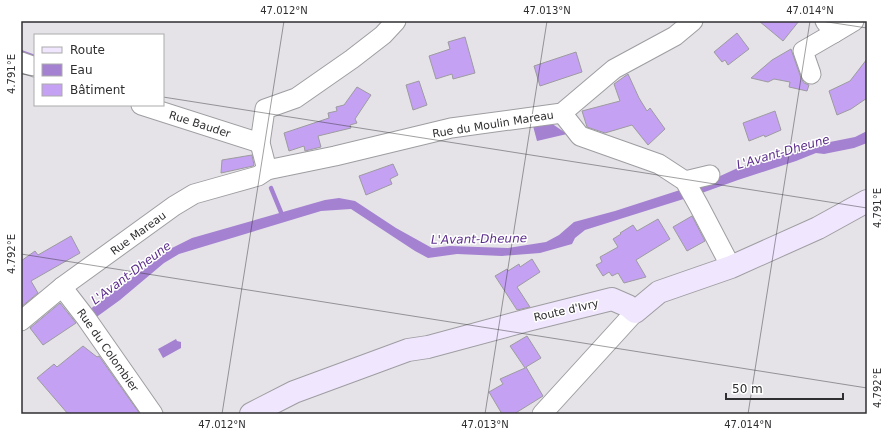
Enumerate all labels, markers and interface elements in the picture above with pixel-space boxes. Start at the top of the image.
text: 47.012°N [260,5,308,16]
text: 47.013°N [523,5,571,16]
text: 47.014°N [786,5,834,16]
legend [34,34,164,106]
text: Route [70,43,105,57]
text: 4.791°E [6,54,17,94]
text: Eau [70,63,93,77]
text: Bâtiment [70,83,125,97]
street label: Rue Bauder [167,108,233,141]
street label: Rue du Moulin Mareau [432,108,555,141]
water label: L'Avant-Dheune [735,132,831,172]
text: 4.791°E [872,188,883,228]
street label: Rue Mareau [108,209,169,258]
water label: L'Avant-Dheune [431,231,527,247]
text: 4.792°E [6,234,17,274]
water label: L'Avant-Dheune [88,238,174,308]
street label: Route d'Ivry [532,297,600,324]
street label: Rue du Colombier [74,306,141,395]
text: 4.792°E [872,368,883,408]
scale bar [726,375,843,401]
text: 50 m [732,382,763,396]
text: 47.012°N [198,419,246,430]
text: 47.013°N [461,419,509,430]
text: 47.014°N [724,419,772,430]

